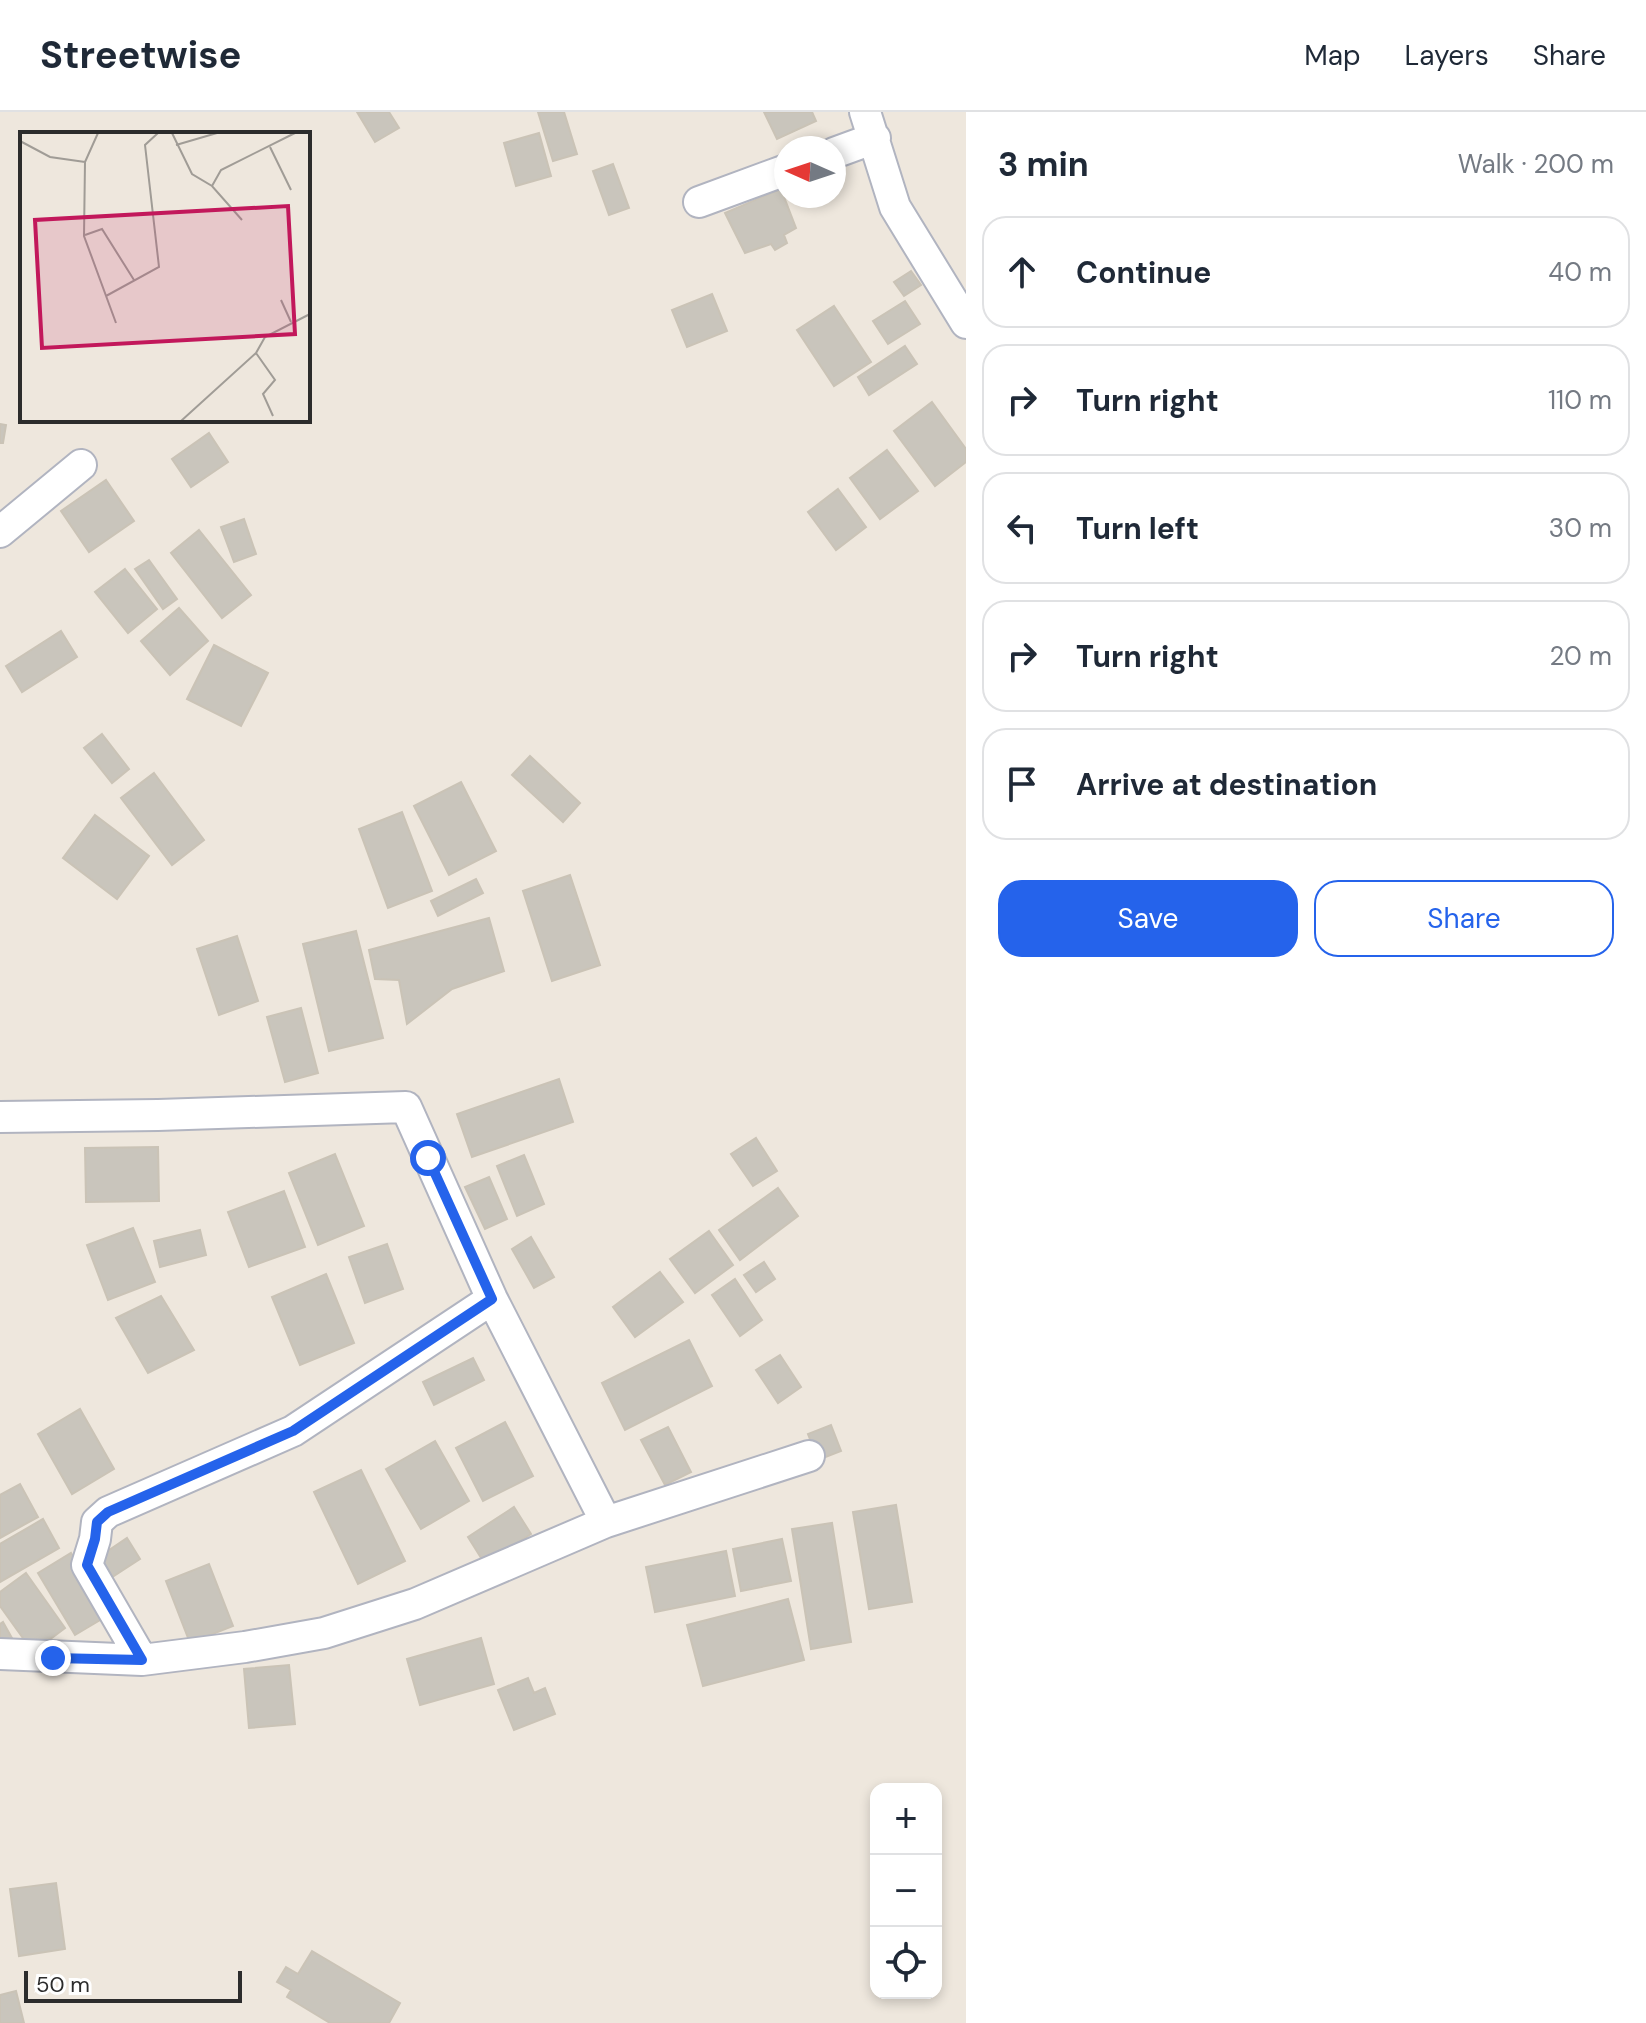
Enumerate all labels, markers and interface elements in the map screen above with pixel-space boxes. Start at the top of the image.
text: Streetwise [40,30,241,80]
text: Map [1304,37,1361,74]
text: Layers [1405,37,1489,74]
text: Share [1533,37,1606,74]
inset map [20,132,310,422]
north arrow [774,136,846,208]
text: 3 min [998,142,1089,187]
text: Walk · 200 m [1458,147,1614,181]
icon: ahead [1000,250,1044,294]
text: Continue [1076,253,1211,292]
text: 40 m [1548,255,1612,289]
icon: right [1000,378,1044,422]
text: Turn right [1076,381,1219,420]
text: 110 m [1548,383,1612,417]
icon: left [1000,506,1044,550]
text: Turn left [1076,509,1199,548]
text: 30 m [1549,511,1612,545]
icon: right [1000,634,1044,678]
text: Turn right [1076,637,1219,676]
text: 20 m [1549,639,1612,673]
icon: arrive [1000,762,1044,806]
text: Arrive at destination [1076,765,1377,804]
button: Save [998,880,1298,957]
button: Share [1314,880,1614,957]
route start [410,1140,446,1176]
route end [35,1640,71,1676]
map controls [870,1783,942,1999]
button: + [870,1783,942,1855]
button: − [870,1855,942,1927]
button: locate [870,1927,942,1999]
scale bar [24,1967,242,2003]
text: 50 m [36,1970,90,1999]

